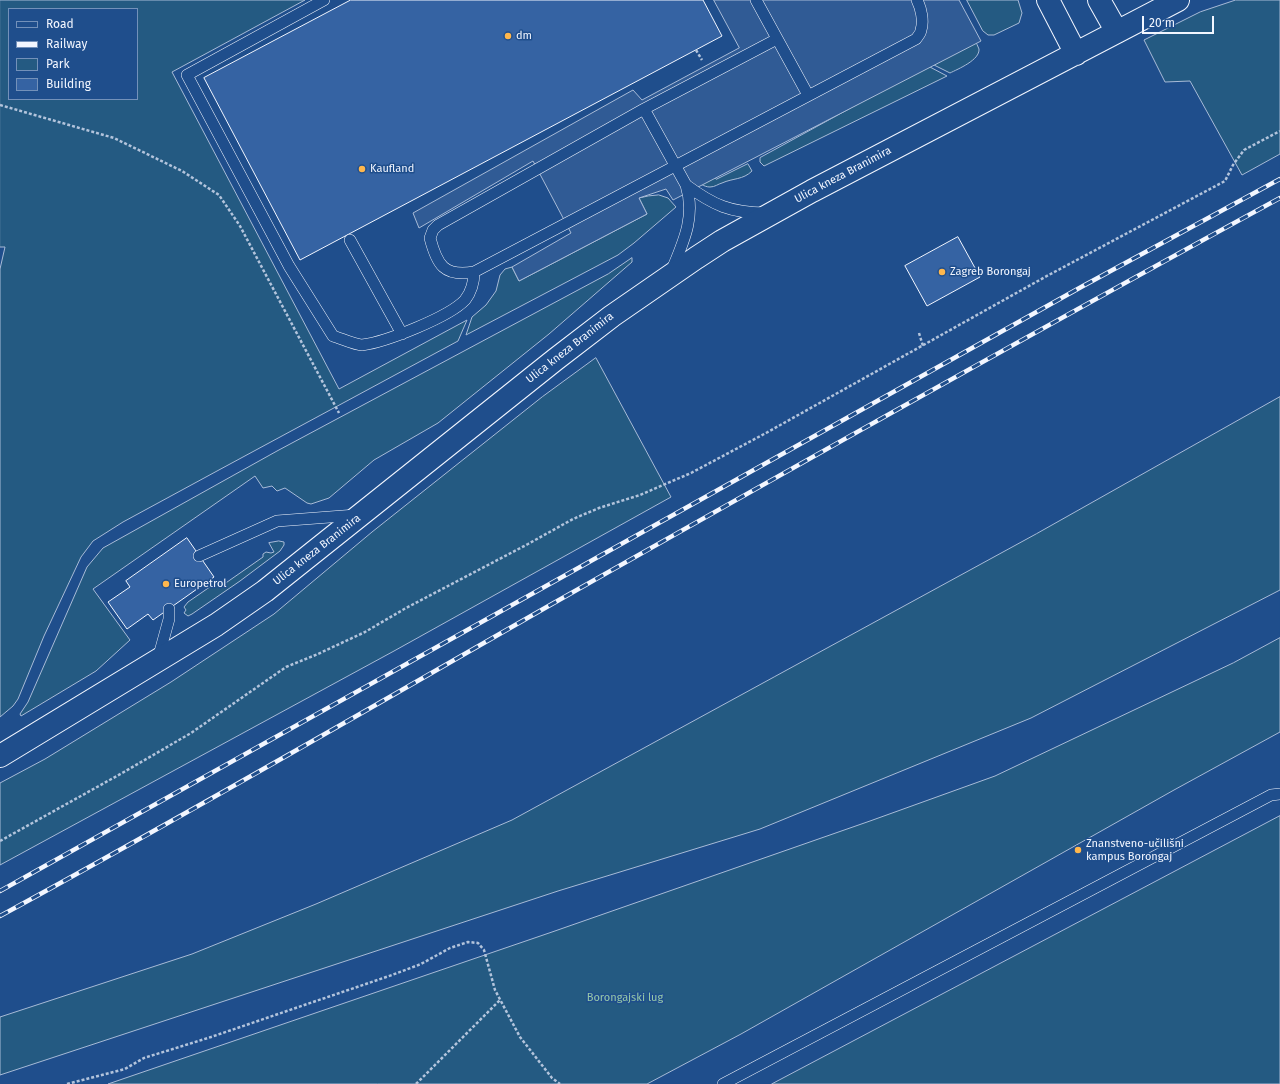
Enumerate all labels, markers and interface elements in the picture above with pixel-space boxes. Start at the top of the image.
legend [8,8,138,100]
scale bar [1144,8,1216,34]
text: 20 m [1149,16,1175,30]
text: Road [46,17,74,31]
place label: dm [516,29,532,43]
marker: dm [503,31,513,41]
text: Railway [46,37,87,51]
text: Park [46,57,70,71]
text: Building [46,77,91,91]
street label: Ulica kneza Branimira [792,144,894,206]
place label: Kaufland [370,162,414,176]
marker: Kaufland [357,164,367,174]
place label: Zagreb Borongaj [950,265,1031,279]
marker: Zagreb Borongaj [937,267,947,277]
street label: Ulica kneza Branimira [524,310,616,386]
street label: Ulica kneza Branimira [271,512,363,588]
place label: Europetrol [174,577,227,591]
marker: Europetrol [161,579,171,589]
place label: Znanstveno-učilišni kampus Borongaj [1086,837,1184,863]
marker: Znanstveno-učilišni kampus Borongaj [1073,845,1083,855]
park label: Borongajski lug [587,991,663,1005]

